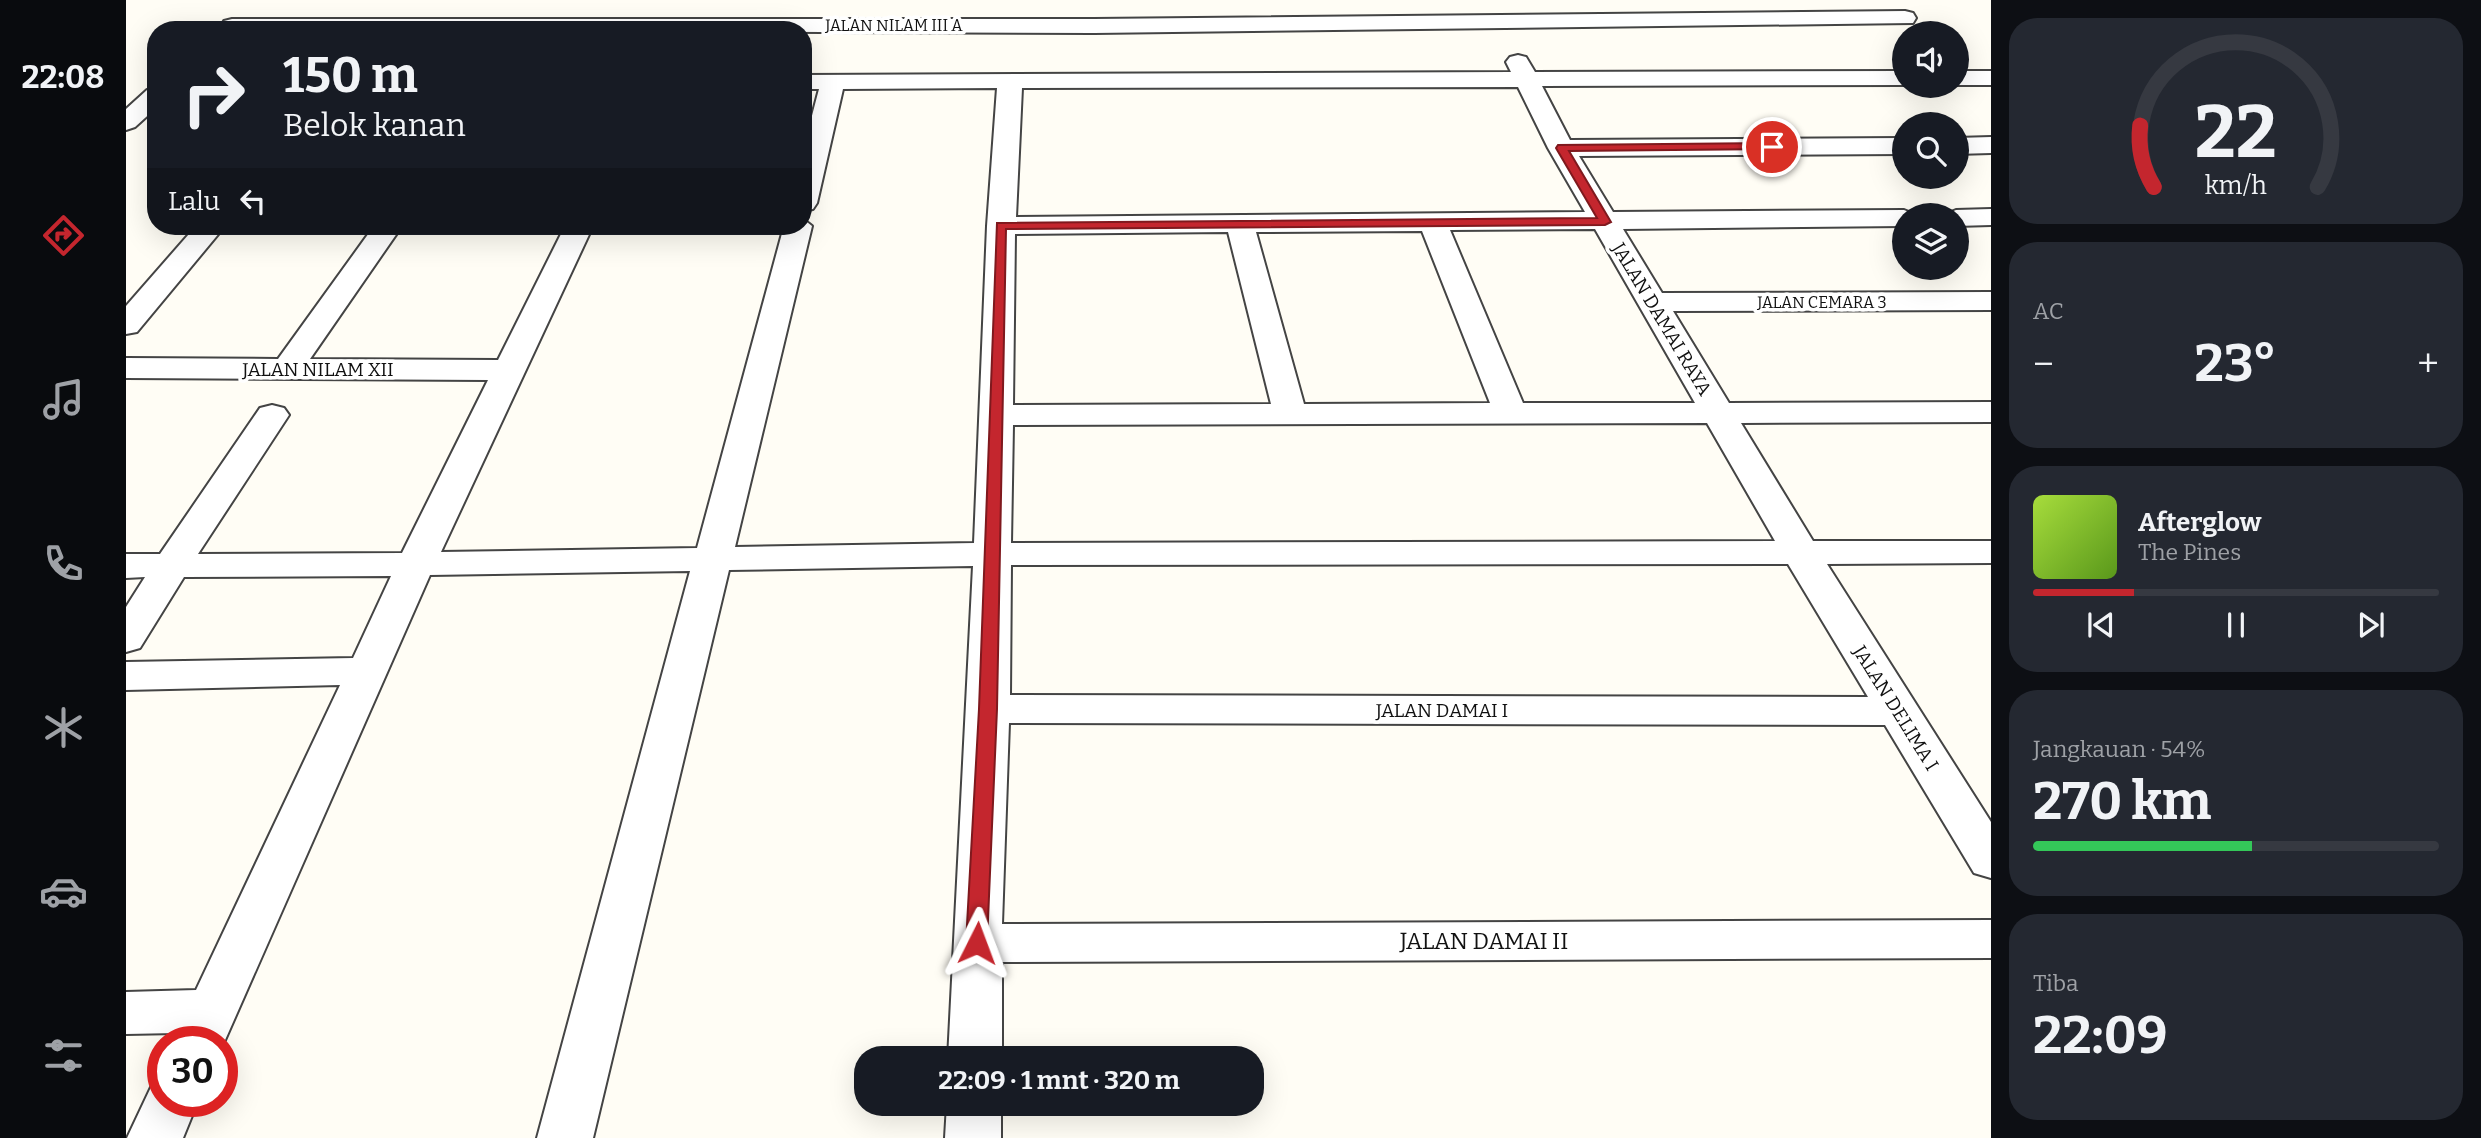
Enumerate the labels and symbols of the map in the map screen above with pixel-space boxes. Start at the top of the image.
street label: JALAN NILAM III A [824,16,963,35]
pin [1742,117,1802,177]
street label: JALAN DAMAI RAYA [1607,238,1717,400]
street label: JALAN CEMARA 3 [1756,293,1887,312]
street label: JALAN NILAM XII [241,358,394,381]
street label: JALAN DELIMA I [1848,640,1944,775]
street label: JALAN DAMAI I [1375,699,1508,722]
position arrow [940,906,1014,980]
street label: JALAN DAMAI II [1399,927,1568,955]
speed limit sign: 30 [147,1026,238,1117]

